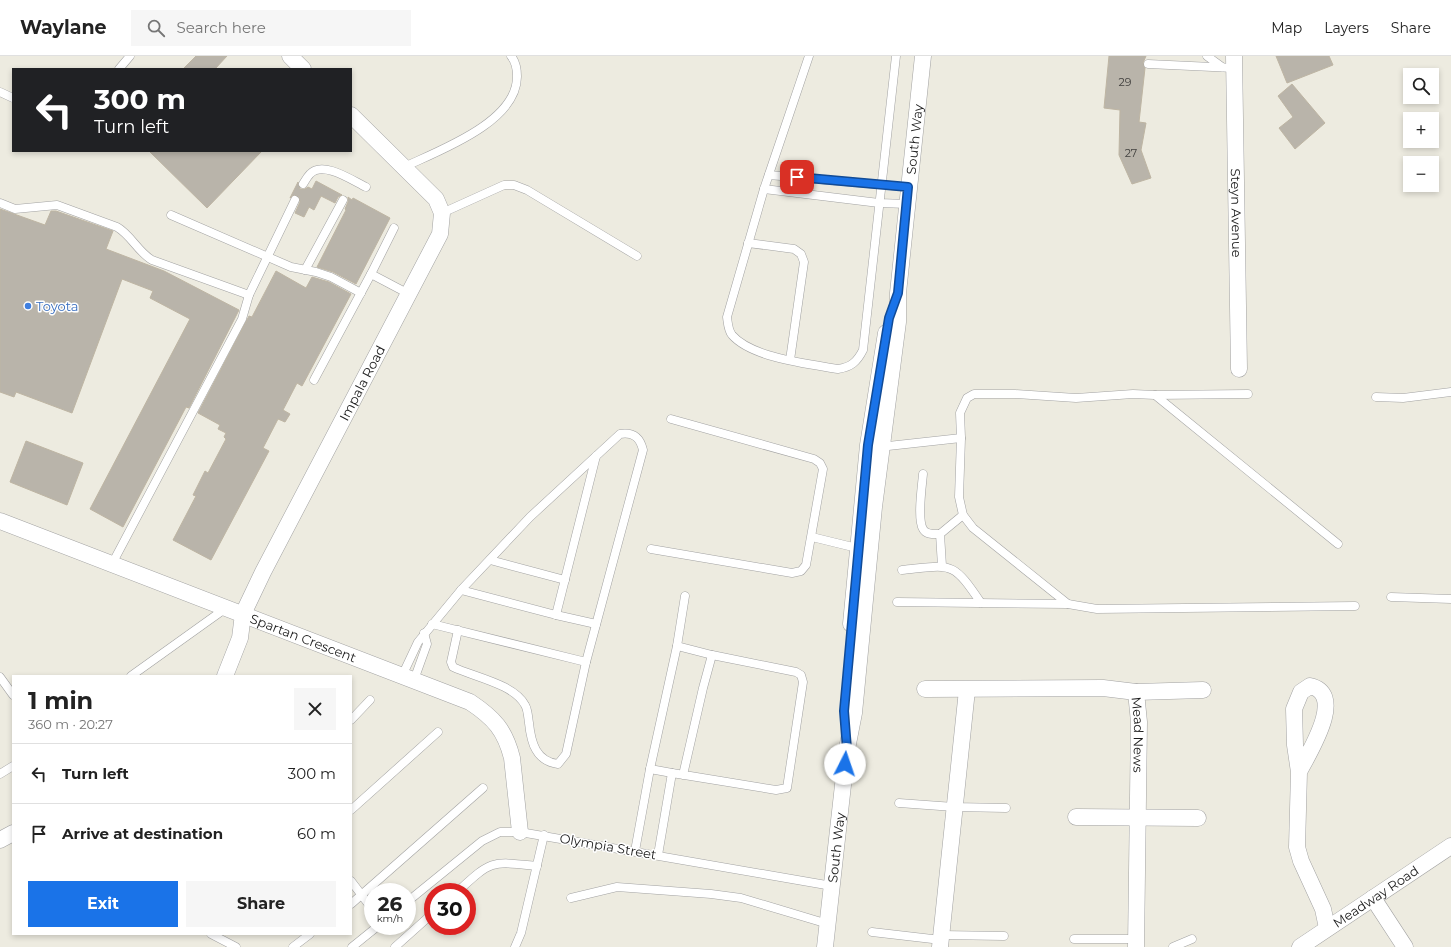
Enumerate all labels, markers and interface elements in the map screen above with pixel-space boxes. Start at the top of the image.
search box [131,10,411,46]
text: Waylane [20,16,107,39]
icon: search [145,17,167,39]
text: Search here [177,18,266,37]
text: Map [1271,19,1302,37]
text: Layers [1324,19,1369,37]
text: Share [1391,19,1431,37]
map controls [1403,68,1439,192]
button: search [1403,68,1439,104]
house number: 29 [1119,75,1132,89]
text: 300 m [94,82,186,116]
icon: left [28,84,80,136]
street label: South Way [903,102,926,175]
button: + [1403,112,1439,148]
text: Turn left [94,116,169,138]
house number: 27 [1125,146,1137,160]
button: − [1403,156,1439,192]
pin [780,160,814,194]
icon: arrive [786,166,808,188]
street label: Steyn Avenue [1228,168,1245,258]
place label: Toyota [36,298,78,314]
marker: Toyota [23,301,33,311]
street label: Impala Road [336,343,388,423]
street label: Spartan Crescent [248,610,359,665]
text: 1 min [28,686,93,715]
button: close [294,688,336,730]
street label: Mead News [1129,696,1147,773]
text: 360 m · 20:27 [28,716,113,732]
position arrow [824,743,866,785]
icon: left [28,763,50,785]
text: Turn left [62,764,129,783]
text: 300 m [288,764,336,783]
street label: South Way [824,811,848,884]
icon: arrive [28,823,50,845]
text: Arrive at destination [62,824,223,843]
text: 60 m [297,824,336,843]
street label: Olympia Street [558,830,658,862]
street label: Meadway Road [1330,862,1422,931]
button: Exit [28,881,178,927]
button: Share [186,881,336,927]
speed limit sign: 30 [424,883,476,935]
text: 26 [378,892,402,916]
text: km/h [377,912,403,925]

